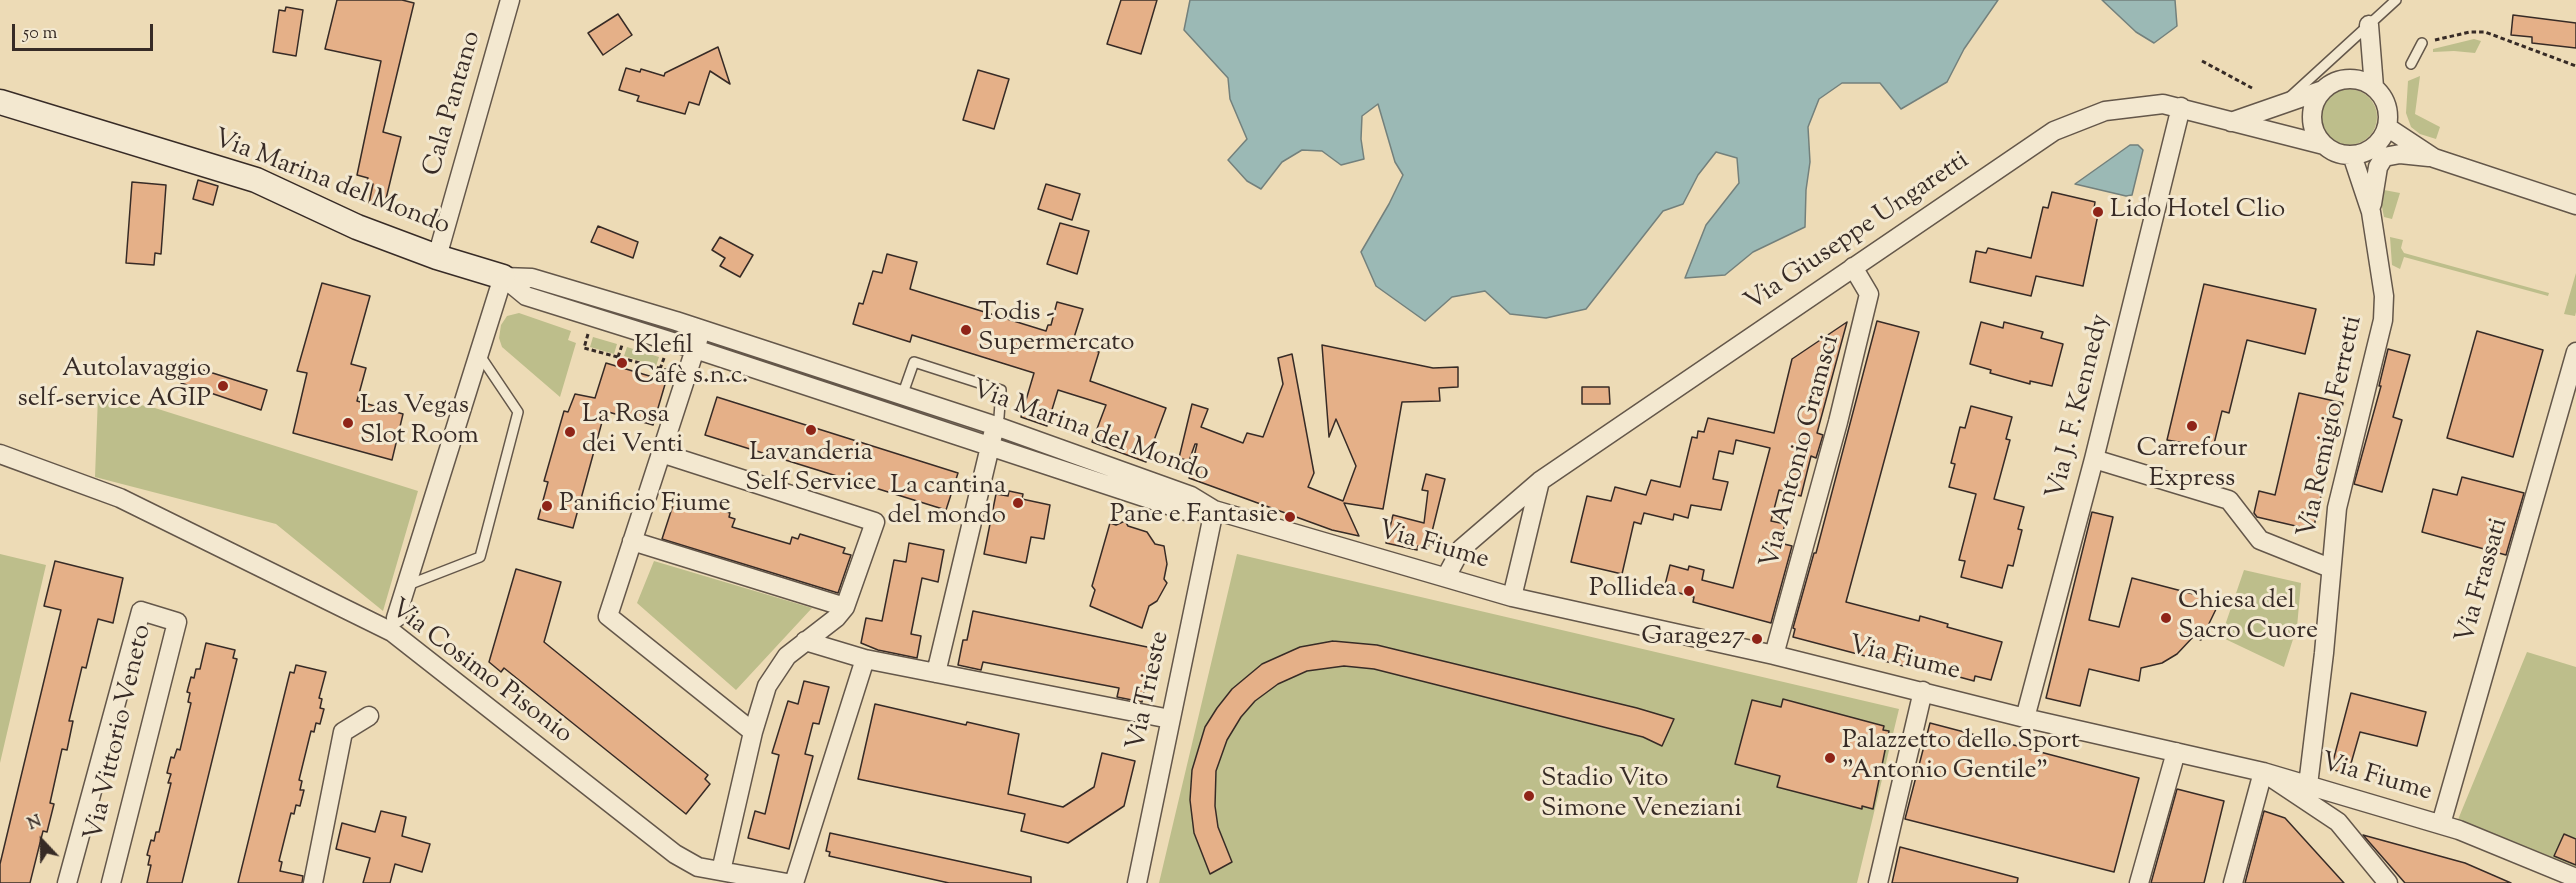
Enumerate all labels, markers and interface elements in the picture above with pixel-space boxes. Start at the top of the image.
scale bar [15,12,156,50]
text: 50 m [23,21,57,47]
street label: Cala Pantano [418,28,490,180]
street label: Via Marina del Mondo [208,125,454,243]
street label: Via Giuseppe Ungaretti [1740,146,1976,320]
place label: Lido Hotel Clio [2110,196,2285,228]
marker: Lido Hotel Clio [2091,205,2105,219]
place label: Todis - Supermercato [978,299,1134,360]
street label: Via J. F. Kennedy [2042,311,2118,503]
street label: Via Remigio Ferretti [2293,313,2371,541]
marker: Todis - Supermercato [959,323,973,337]
place label: Klefil Cafè s.n.c. [634,332,748,394]
street label: Via Antonio Gramsci [1756,332,1848,572]
place label: Autolavaggio self-service AGIP [18,355,211,416]
marker: Klefil Cafè s.n.c. [615,356,629,370]
street label: Via Marina del Mondo [967,375,1213,491]
marker: Autolavaggio self-service AGIP [216,379,230,393]
place label: Las Vegas Slot Room [360,392,479,454]
place label: La Rosa dei Venti [582,401,683,462]
marker: Las Vegas Slot Room [341,416,355,430]
marker: Carrefour Express [2185,419,2199,433]
marker: Lavanderia Self Service [804,423,818,437]
marker: La Rosa dei Venti [563,425,577,439]
place label: Carrefour Express [2136,435,2248,496]
place label: Lavanderia Self Service [745,439,877,500]
place label: La cantina del mondo [888,472,1006,534]
place label: Panificio Fiume [559,490,730,522]
marker: La cantina del mondo [1011,496,1025,510]
marker: Panificio Fiume [540,499,554,513]
place label: Pane e Fantasie [1110,501,1278,533]
marker: Pane e Fantasie [1283,510,1297,524]
street label: Via Frassati [2451,515,2517,647]
street label: Via Fiume [1374,516,1492,578]
place label: Pollidea [1589,575,1677,607]
marker: Pollidea [1682,584,1696,598]
place label: Chiesa del Sacro Cuore [2178,587,2318,648]
street label: Via Cosimo Pisonio [383,594,577,752]
marker: Chiesa del Sacro Cuore [2159,611,2173,625]
street label: Via Vittorio Veneto [80,622,160,844]
place label: Garage27 [1641,623,1745,655]
street label: Via Trieste [1122,629,1178,753]
street label: Via Fiume [1845,631,1963,689]
marker: Garage27 [1750,632,1764,646]
place label: Palazzetto dello Sport "Antonio Gentile" [1842,727,2080,788]
street label: Via Fiume [2317,748,2435,810]
marker: Palazzetto dello Sport "Antonio Gentile" [1823,751,1837,765]
place label: Stadio Vito Simone Veneziani [1541,765,1742,826]
marker: Stadio Vito Simone Veneziani [1522,789,1536,803]
north arrow [12,811,72,871]
text: N [25,811,45,837]

